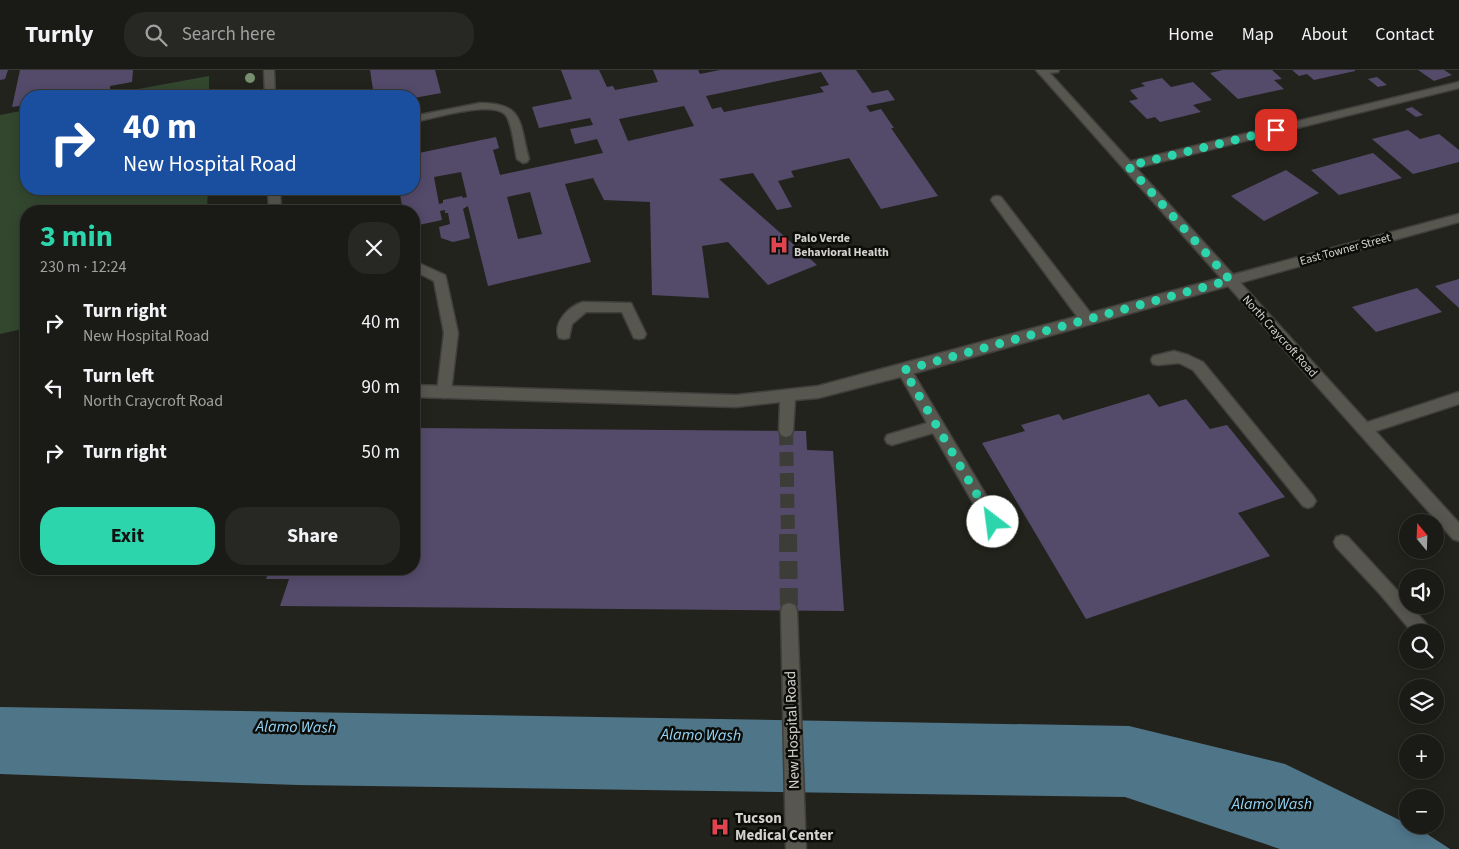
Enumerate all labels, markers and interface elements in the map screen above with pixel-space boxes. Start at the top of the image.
search box [124,12,474,57]
text: Turnly [25,17,94,52]
icon: search [142,21,170,49]
text: Search here [182,21,275,48]
text: Home [1168,22,1214,47]
text: Map [1242,22,1274,47]
text: About [1302,22,1347,47]
text: Contact [1375,22,1434,47]
text: 40 m [123,102,197,152]
pin [1255,109,1297,151]
icon: right [40,110,105,175]
icon: arrive [1262,116,1290,144]
text: New Hospital Road [123,148,297,180]
text: 3 min [40,215,113,258]
button: close [348,222,400,274]
street label: East Towner Street [1298,229,1392,270]
place label: Palo Verde Behavioral Health [794,230,889,261]
hospital icon: Palo Verde Behavioral Health [768,234,790,256]
text: 230 m · 12:24 [40,256,127,278]
street label: North Craycroft Road [1238,292,1321,381]
text: Turn right [83,298,167,325]
icon: right [40,309,68,337]
text: 40 m [362,309,400,336]
text: New Hospital Road [83,325,209,347]
text: Turn left [83,363,154,390]
icon: left [40,374,68,402]
text: 90 m [362,374,400,401]
text: North Craycroft Road [83,390,223,412]
icon: right [40,439,68,467]
text: Turn right [83,439,167,466]
text: 50 m [362,439,400,466]
position arrow [966,495,1018,547]
button: Exit [40,507,215,565]
button: Share [225,507,400,565]
north arrow [1399,514,1444,559]
map controls [1399,514,1444,834]
button: sound [1399,569,1444,614]
button: search [1399,624,1444,669]
street label: New Hospital Road [780,670,805,790]
button: layers [1399,679,1444,724]
water label: Alamo Wash [255,715,336,739]
water label: Alamo Wash [660,723,741,747]
button: + [1399,734,1444,779]
button: − [1399,789,1444,834]
water label: Alamo Wash [1231,793,1312,815]
place label: Tucson Medical Center [735,808,833,846]
hospital icon: Tucson Medical Center [709,816,731,838]

